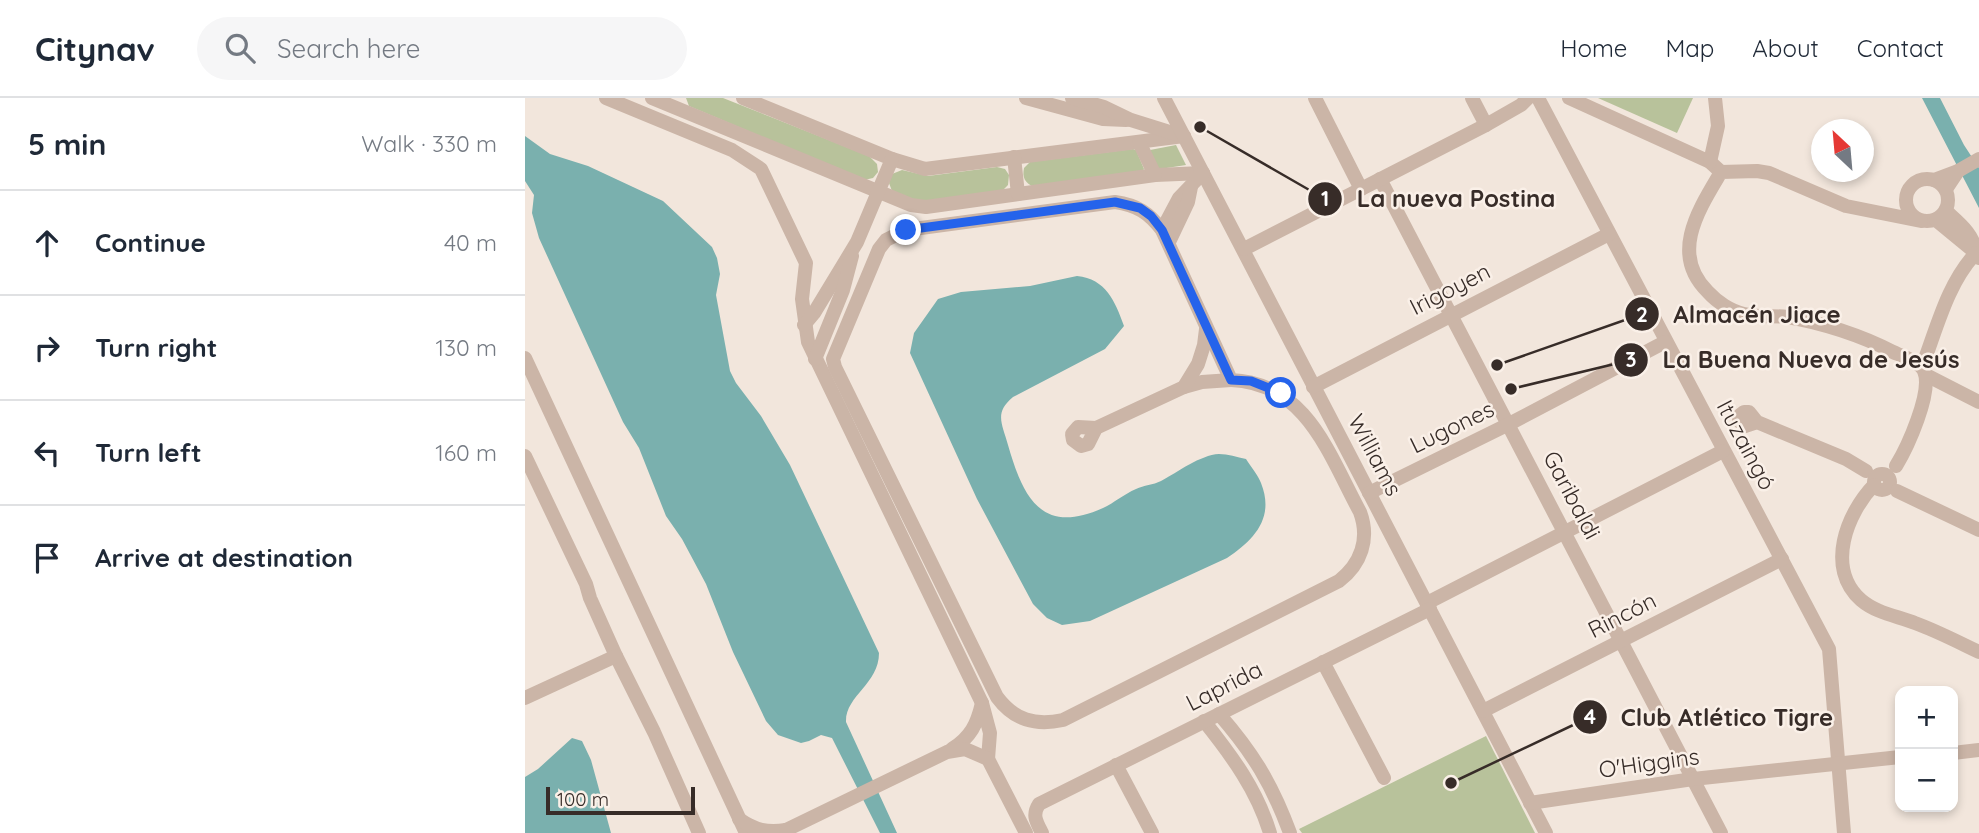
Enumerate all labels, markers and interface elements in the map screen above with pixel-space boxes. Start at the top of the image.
search box [197,17,687,80]
text: Citynav [35,28,155,69]
icon: search [221,29,259,67]
text: Search here [277,32,420,65]
text: Home [1560,33,1627,63]
text: Map [1665,33,1714,63]
text: About [1752,33,1819,63]
text: Contact [1857,33,1944,63]
north arrow [1811,119,1874,182]
text: 5 min [28,125,106,163]
text: Walk · 330 m [361,129,497,158]
callout: La nueva Postina [1308,177,1569,222]
text: La nueva Postina [1357,183,1555,213]
text: 1 [1321,185,1329,211]
route end [890,214,921,245]
icon: ahead [28,224,66,262]
text: Continue [95,226,206,259]
text: 40 m [444,228,497,257]
street label: Irigoyen [1405,256,1495,321]
callout: Almacén Jiace [1625,292,1855,337]
text: Almacén Jiace [1673,299,1841,329]
text: 2 [1636,301,1648,327]
icon: right [28,329,66,367]
text: Turn right [95,331,217,364]
text: 130 m [435,333,497,362]
callout: La Buena Nueva de Jesús [1613,337,1973,382]
text: La Buena Nueva de Jesús [1663,344,1959,374]
text: 3 [1625,346,1637,372]
route start [1265,377,1296,408]
street label: Lugones [1405,394,1499,459]
street label: Ituzaingó [1711,395,1782,495]
street label: Williams [1342,409,1409,501]
icon: left [28,434,66,472]
text: Turn left [95,436,202,469]
text: 160 m [435,438,497,467]
street label: Garibaldi [1537,446,1608,544]
icon: arrive [28,539,66,577]
text: Arrive at destination [95,541,353,574]
street label: Rincón [1583,585,1661,644]
street label: Laprida [1181,654,1267,717]
map controls [1895,686,1958,812]
button: + [1895,686,1958,749]
callout: Club Atlético Tigre [1572,695,1847,740]
text: Club Atlético Tigre [1621,702,1833,732]
text: 4 [1584,703,1596,729]
street label: O'Higgins [1597,741,1701,784]
button: − [1895,749,1958,812]
scale bar [546,784,695,816]
text: 100 m [557,787,609,811]

